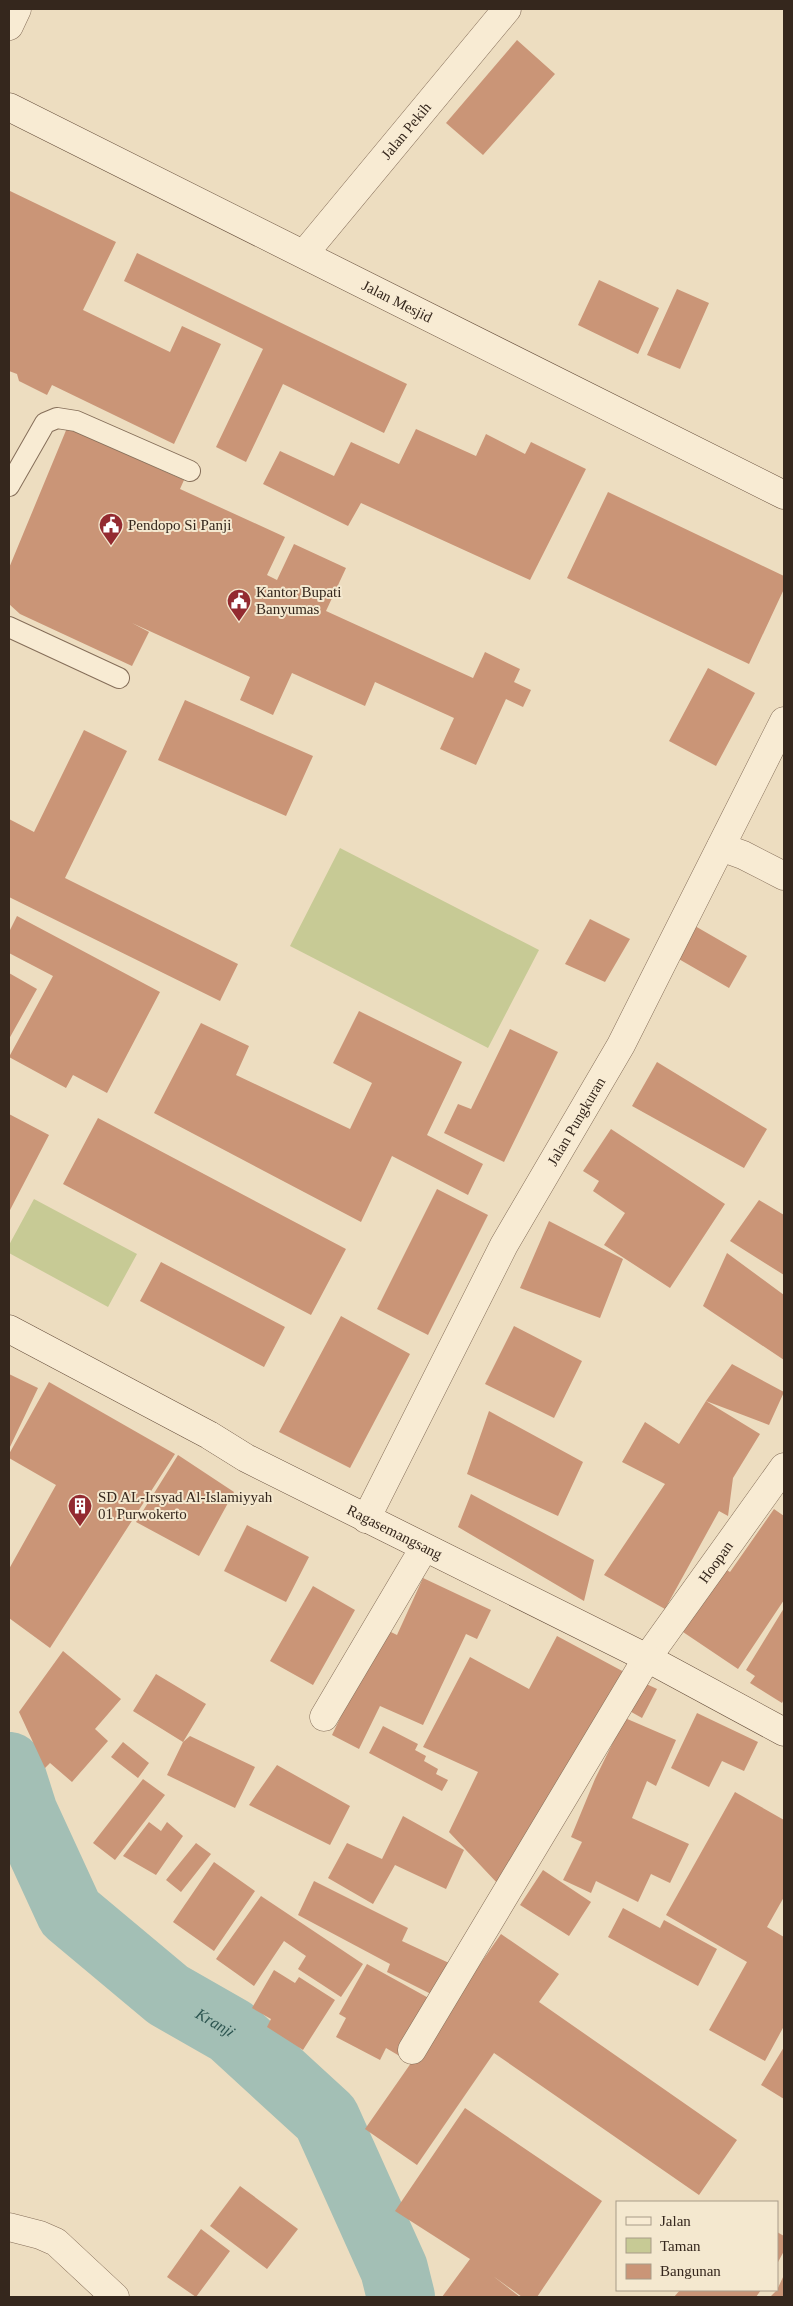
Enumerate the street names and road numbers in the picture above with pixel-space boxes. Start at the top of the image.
street label: Jalan Pekih [378,99,435,162]
street label: Jalan Mesjid [359,277,435,326]
street label: Jalan Pungkuran [544,1074,609,1168]
street label: Ragasemangsang [344,1502,445,1563]
street label: Hoopan [695,1538,736,1586]

